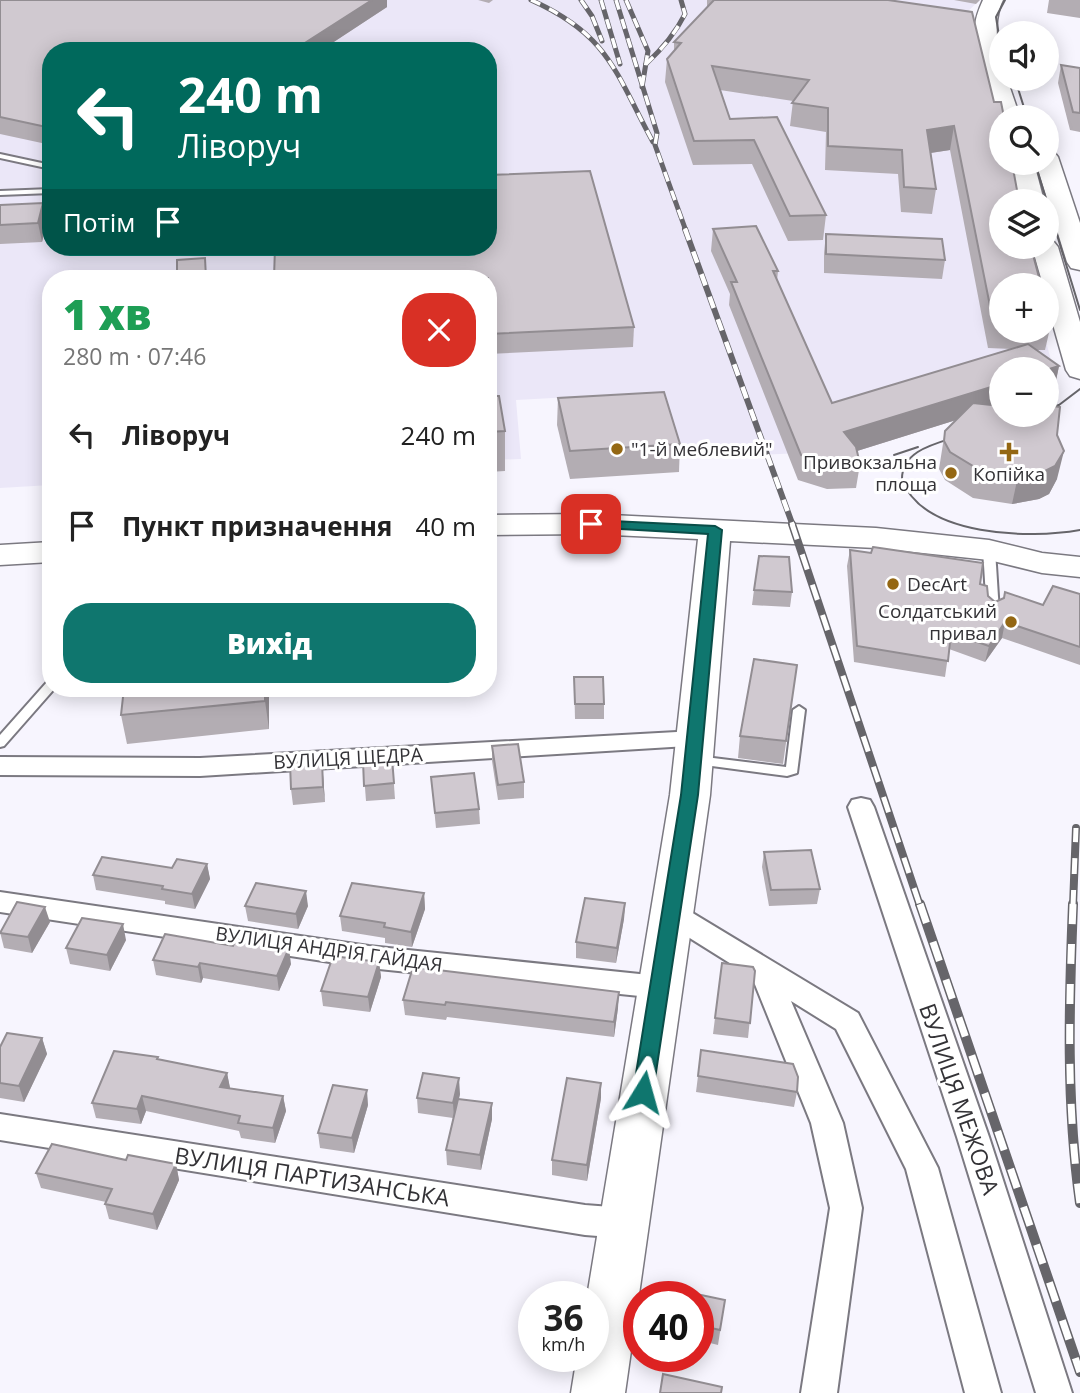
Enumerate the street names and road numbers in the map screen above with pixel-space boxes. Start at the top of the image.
street label: ВУЛИЦЯ ЩЕДРА [273,741,423,775]
street label: ВУЛИЦЯ АНДРІЯ ГАЙДАЯ [214,920,444,978]
street label: ВУЛИЦЯ МЕЖОВА [912,999,1008,1199]
street label: ВУЛИЦЯ ПАРТИЗАНСЬКА [172,1138,452,1214]

